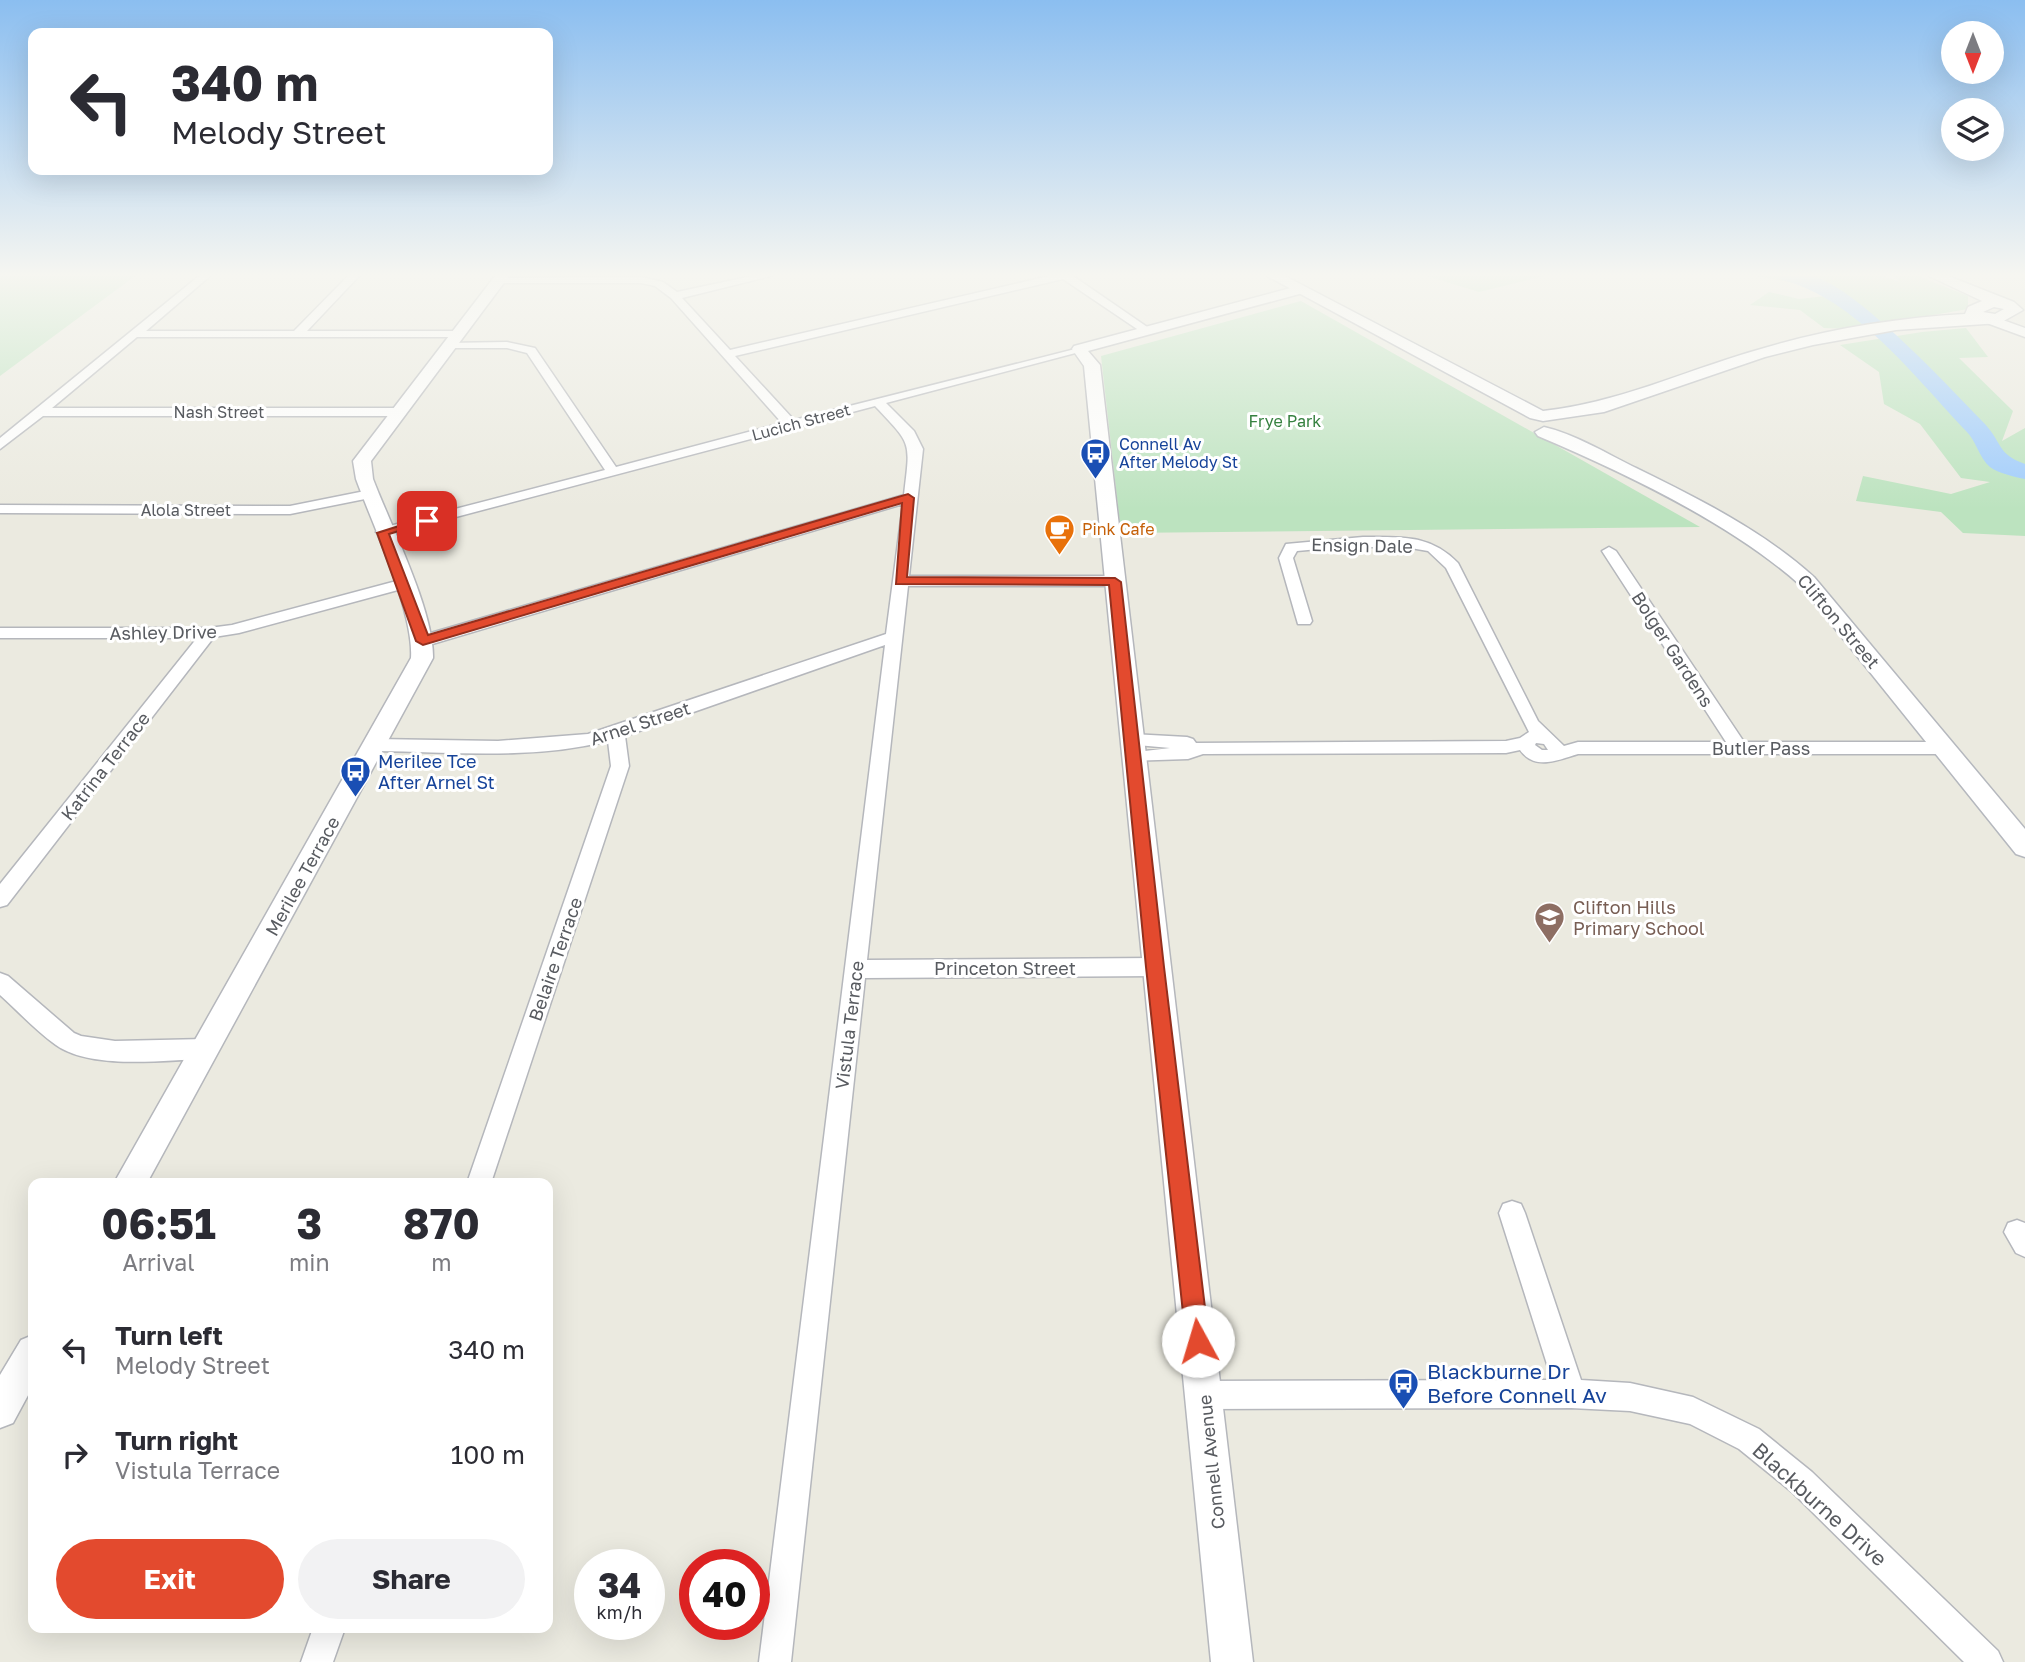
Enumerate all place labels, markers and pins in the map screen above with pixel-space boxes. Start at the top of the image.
place label: Connell Av After Melody St [1119,434,1238,472]
bus stop icon: Connell Av After Melody St [1079,436,1113,480]
pin [397,491,457,551]
cafe icon: Pink Cafe [1042,512,1076,556]
place label: Pink Cafe [1082,519,1155,539]
place label: Merilee Tce After Arnel St [378,750,495,793]
bus stop icon: Merilee Tce After Arnel St [338,754,372,798]
place label: Clifton Hills Primary School [1573,896,1705,939]
school or university icon: Clifton Hills Primary School [1533,900,1567,944]
place label: Blackburne Dr Before Connell Av [1427,1358,1607,1408]
bus stop icon: Blackburne Dr Before Connell Av [1387,1366,1421,1410]

